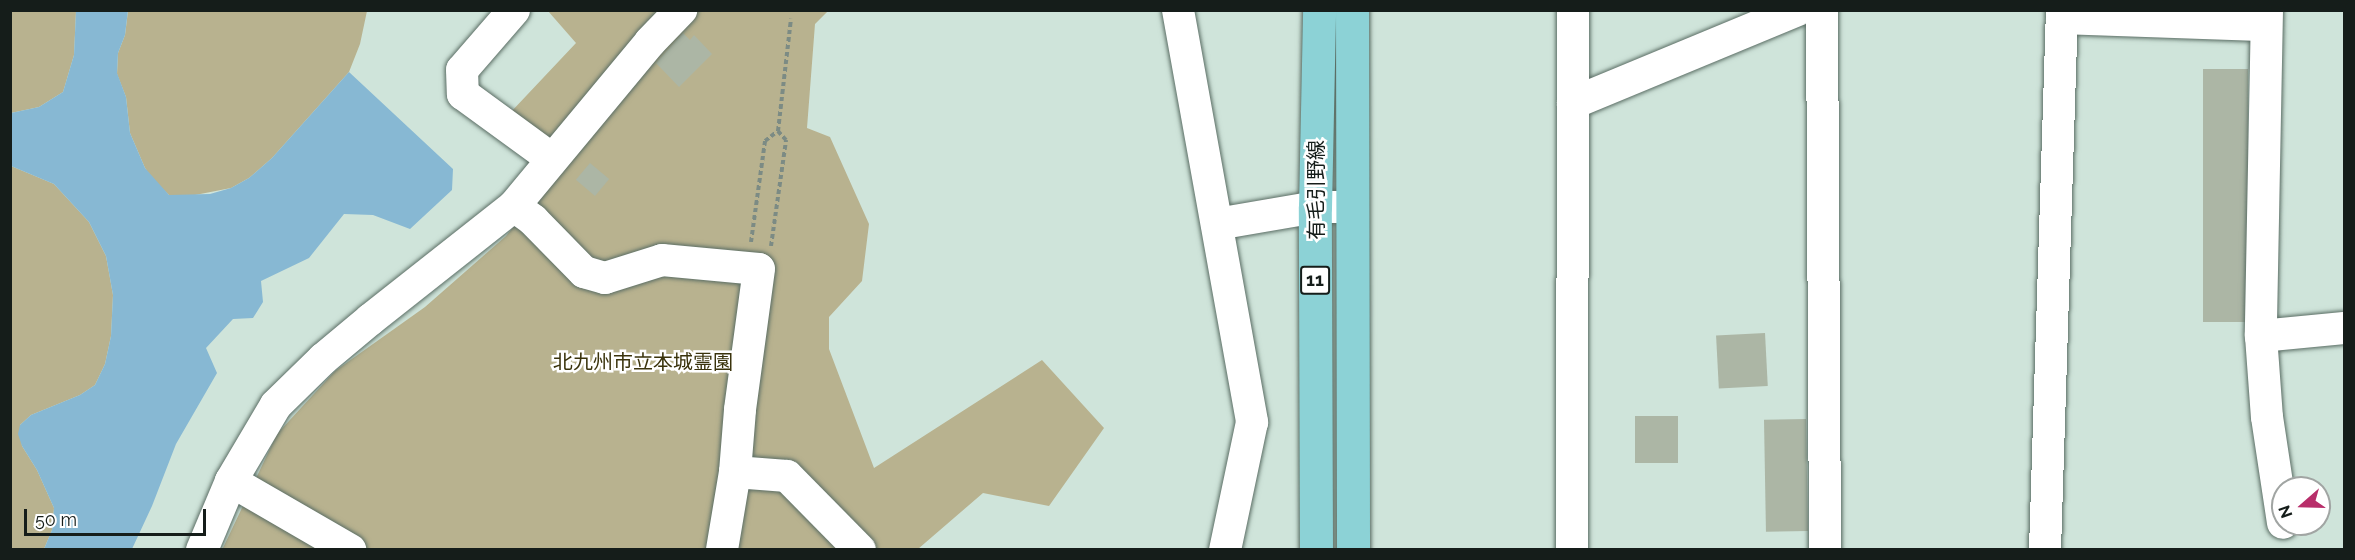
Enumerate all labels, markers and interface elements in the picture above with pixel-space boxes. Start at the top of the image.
street label: 有毛引野線 [1304,140,1328,240]
road number: 11 [1300,265,1330,295]
park label: 北九州市立本城霊園 [553,350,733,374]
north arrow [2271,476,2331,536]
scale bar [27,497,208,535]
text: N [2274,503,2297,521]
text: 50 m [35,509,77,530]

